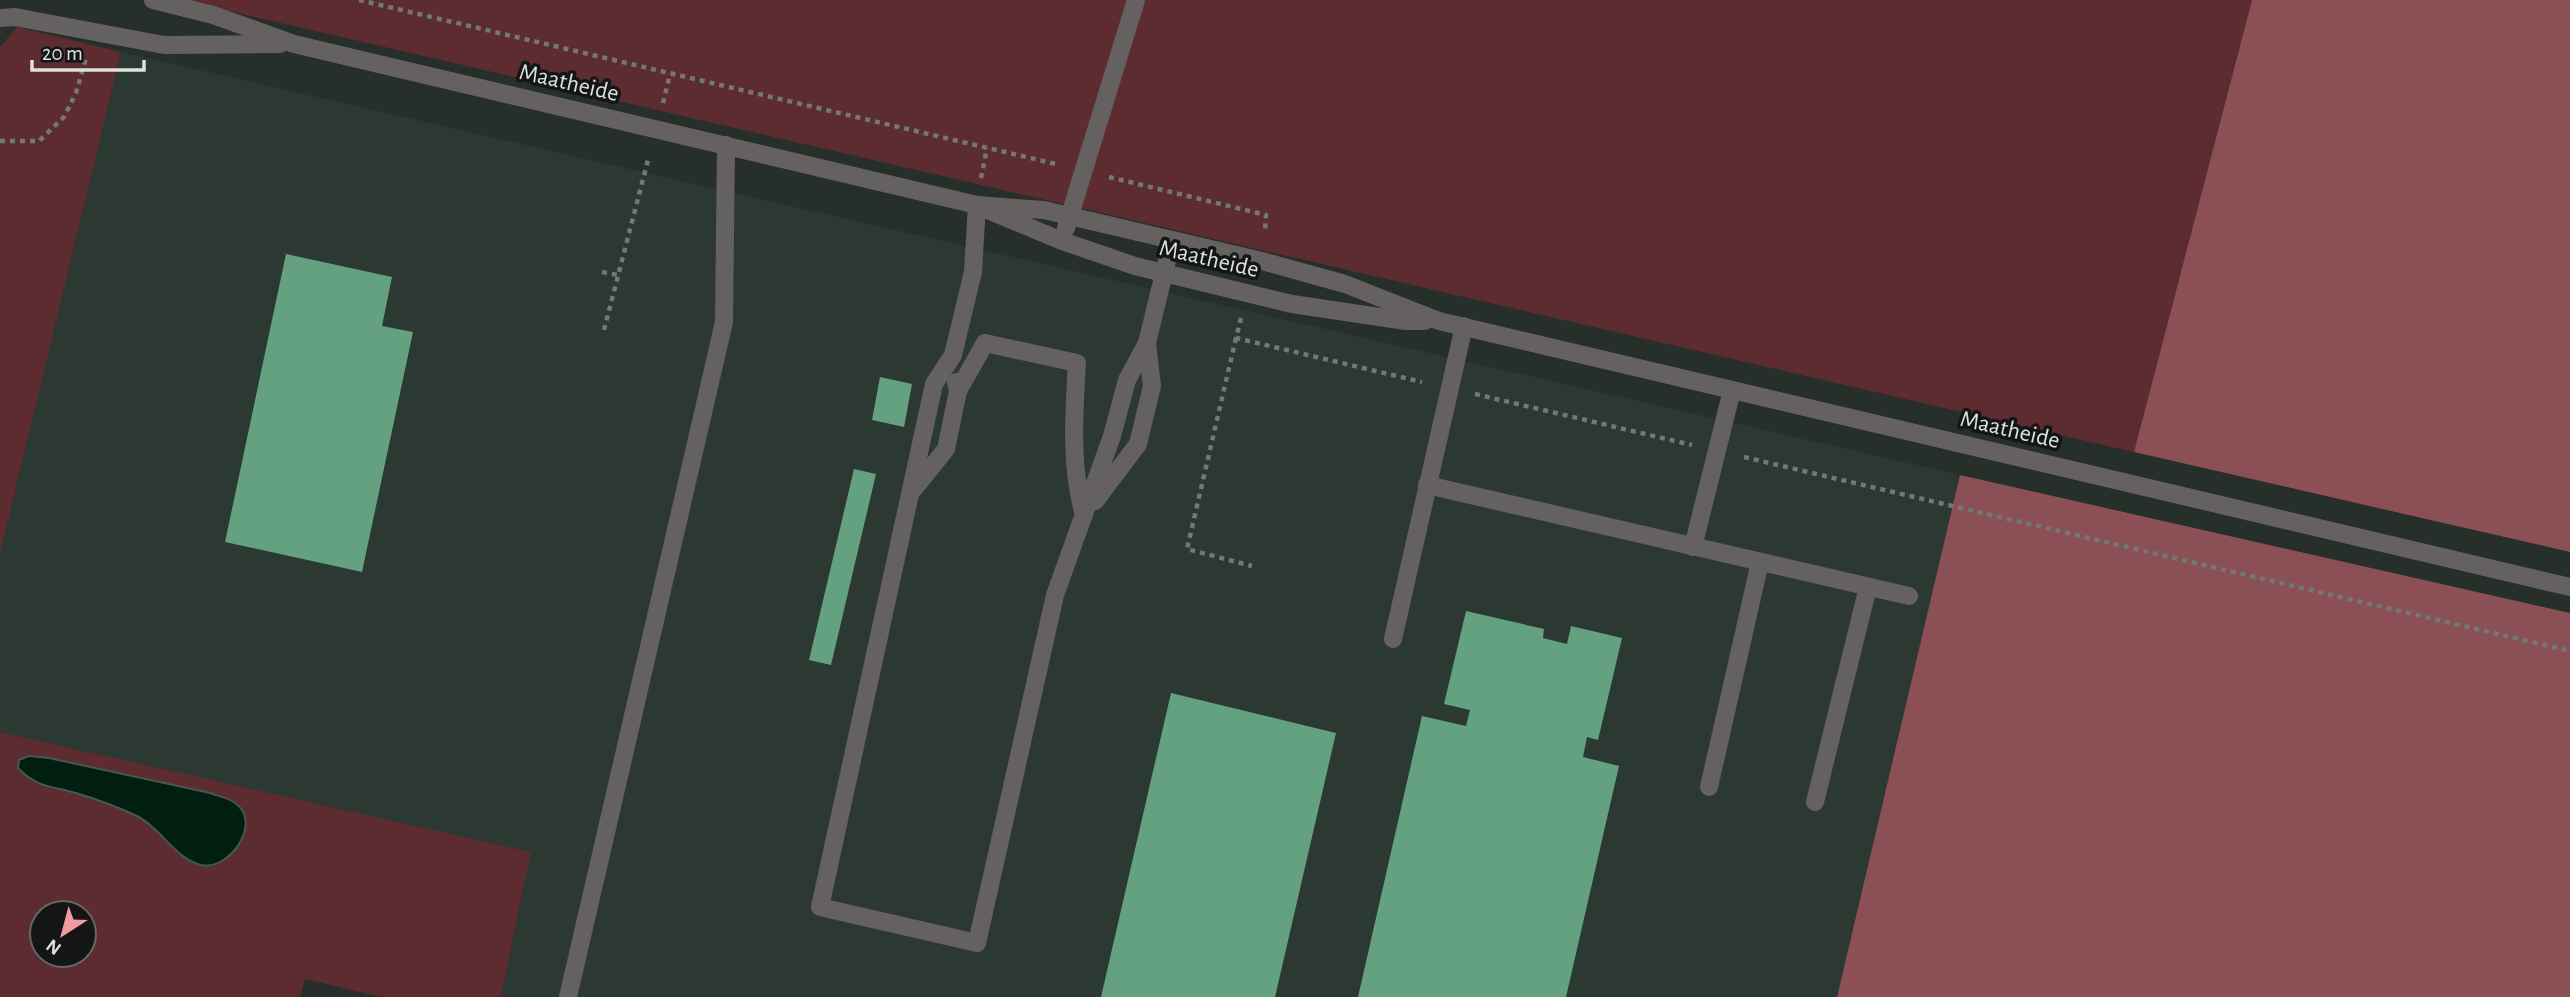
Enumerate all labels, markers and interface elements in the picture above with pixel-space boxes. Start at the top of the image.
scale bar [32,28,144,72]
text: 20 m [42,43,83,64]
street label: Maatheide [517,60,621,106]
street label: Maatheide [1157,236,1261,282]
street label: Maatheide [1958,407,2062,453]
north arrow [28,899,98,969]
text: N [43,935,65,958]

